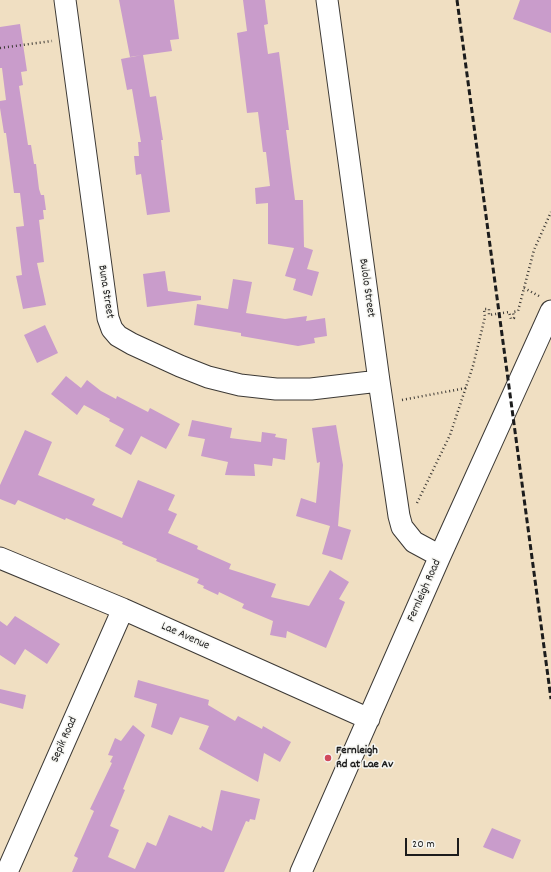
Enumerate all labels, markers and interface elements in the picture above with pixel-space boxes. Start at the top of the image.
street label: Bulolo Street [355,258,377,318]
street label: Buna Street [94,264,116,320]
street label: Fernleigh Road [405,558,445,624]
street label: Lae Avenue [159,620,211,654]
street label: Sepik Road [49,715,81,765]
place label: Fernleigh Rd at Lae Av [336,744,393,772]
marker: Fernleigh Rd at Lae Av [323,753,333,763]
scale bar [407,830,461,856]
text: 20 m [412,836,435,853]

